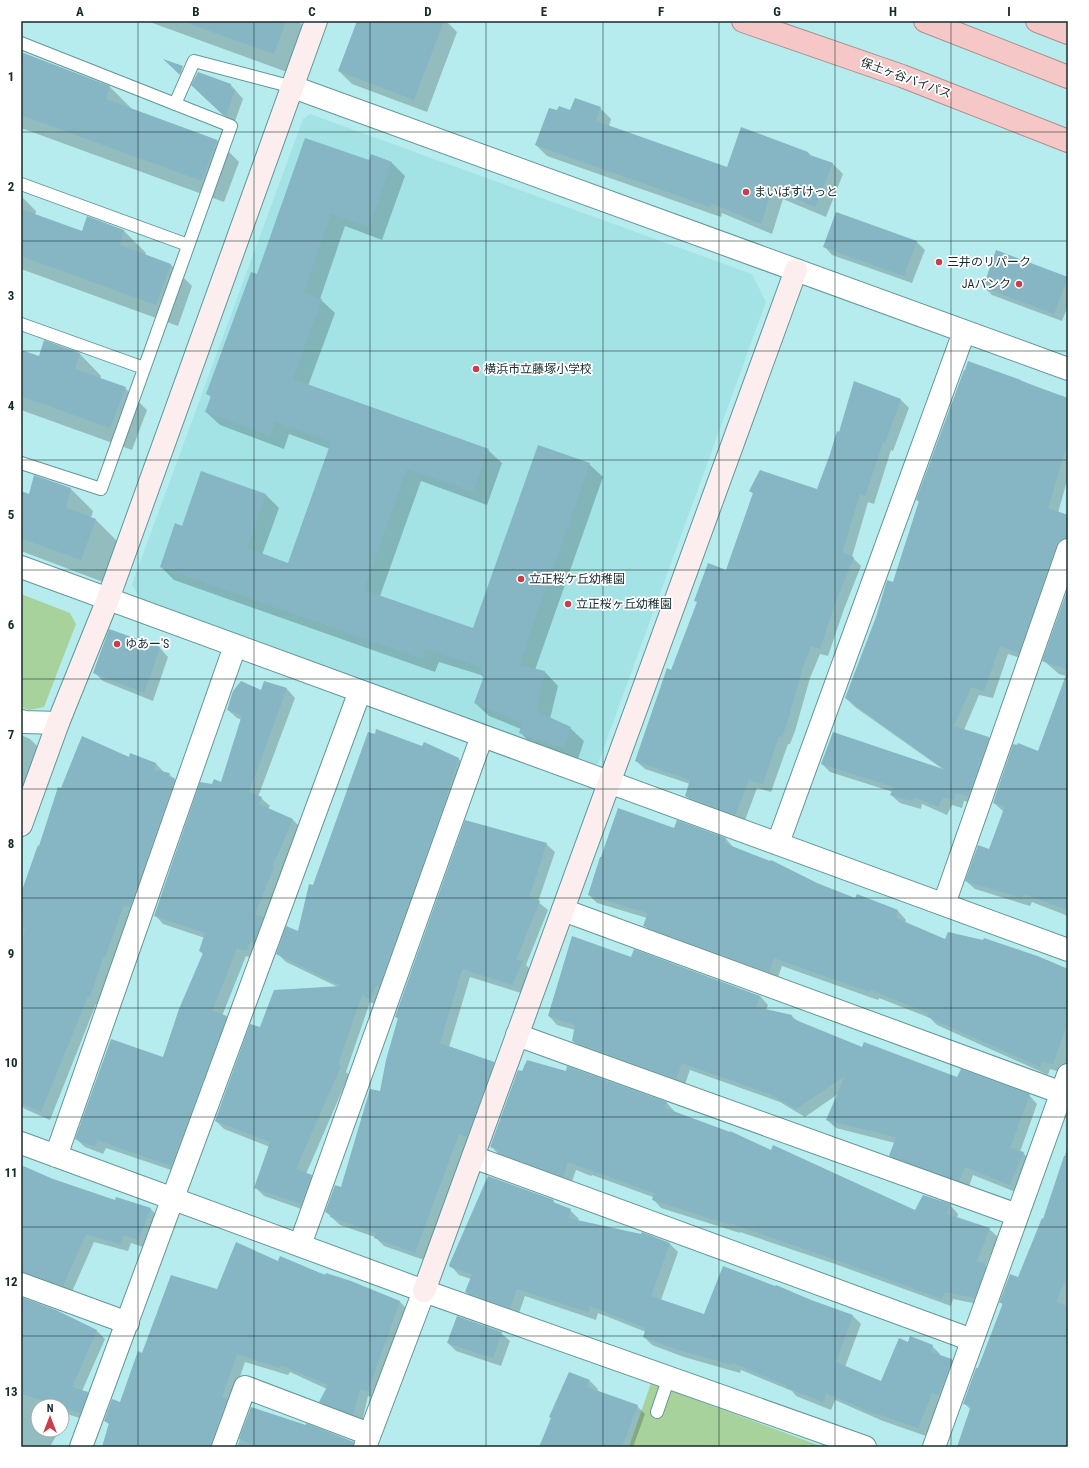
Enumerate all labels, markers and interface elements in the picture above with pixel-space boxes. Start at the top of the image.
text: A [76,4,84,19]
text: B [192,4,200,19]
text: C [308,4,316,19]
text: D [424,4,432,19]
text: E [541,4,548,19]
text: F [658,4,664,19]
text: G [773,4,781,19]
text: H [889,4,897,19]
text: I [1007,4,1011,19]
street label: 保土ヶ谷バイパス [859,55,953,101]
text: 1 [8,69,14,84]
text: 2 [8,179,15,194]
place label: まいばすけっと [754,185,838,199]
marker: まいばすけっと [741,187,751,197]
place label: 三井のリパーク [947,255,1031,269]
marker: 三井のリパーク [934,257,944,267]
place label: JAバンク [962,277,1011,291]
marker: JAバンク [1014,279,1024,289]
text: 3 [8,288,14,303]
place label: 横浜市立藤塚小学校 [484,362,592,376]
marker: 横浜市立藤塚小学校 [471,364,481,374]
text: 4 [8,398,15,413]
text: 5 [8,507,15,522]
place label: 立正桜ケ丘幼稚園 [529,572,625,586]
marker: 立正桜ケ丘幼稚園 [516,574,526,584]
place label: 立正桜ヶ丘幼稚園 [576,597,672,611]
marker: 立正桜ヶ丘幼稚園 [563,599,573,609]
text: 6 [8,617,15,632]
place label: ゆあー'S [125,637,169,651]
marker: ゆあー'S [112,639,122,649]
text: 7 [8,727,15,742]
text: 8 [8,836,14,851]
text: 9 [8,946,14,961]
text: 10 [4,1055,18,1070]
text: 11 [4,1165,18,1180]
text: 12 [4,1274,18,1289]
text: 13 [4,1384,18,1399]
north arrow [30,1398,70,1438]
text: N [47,1402,54,1415]

